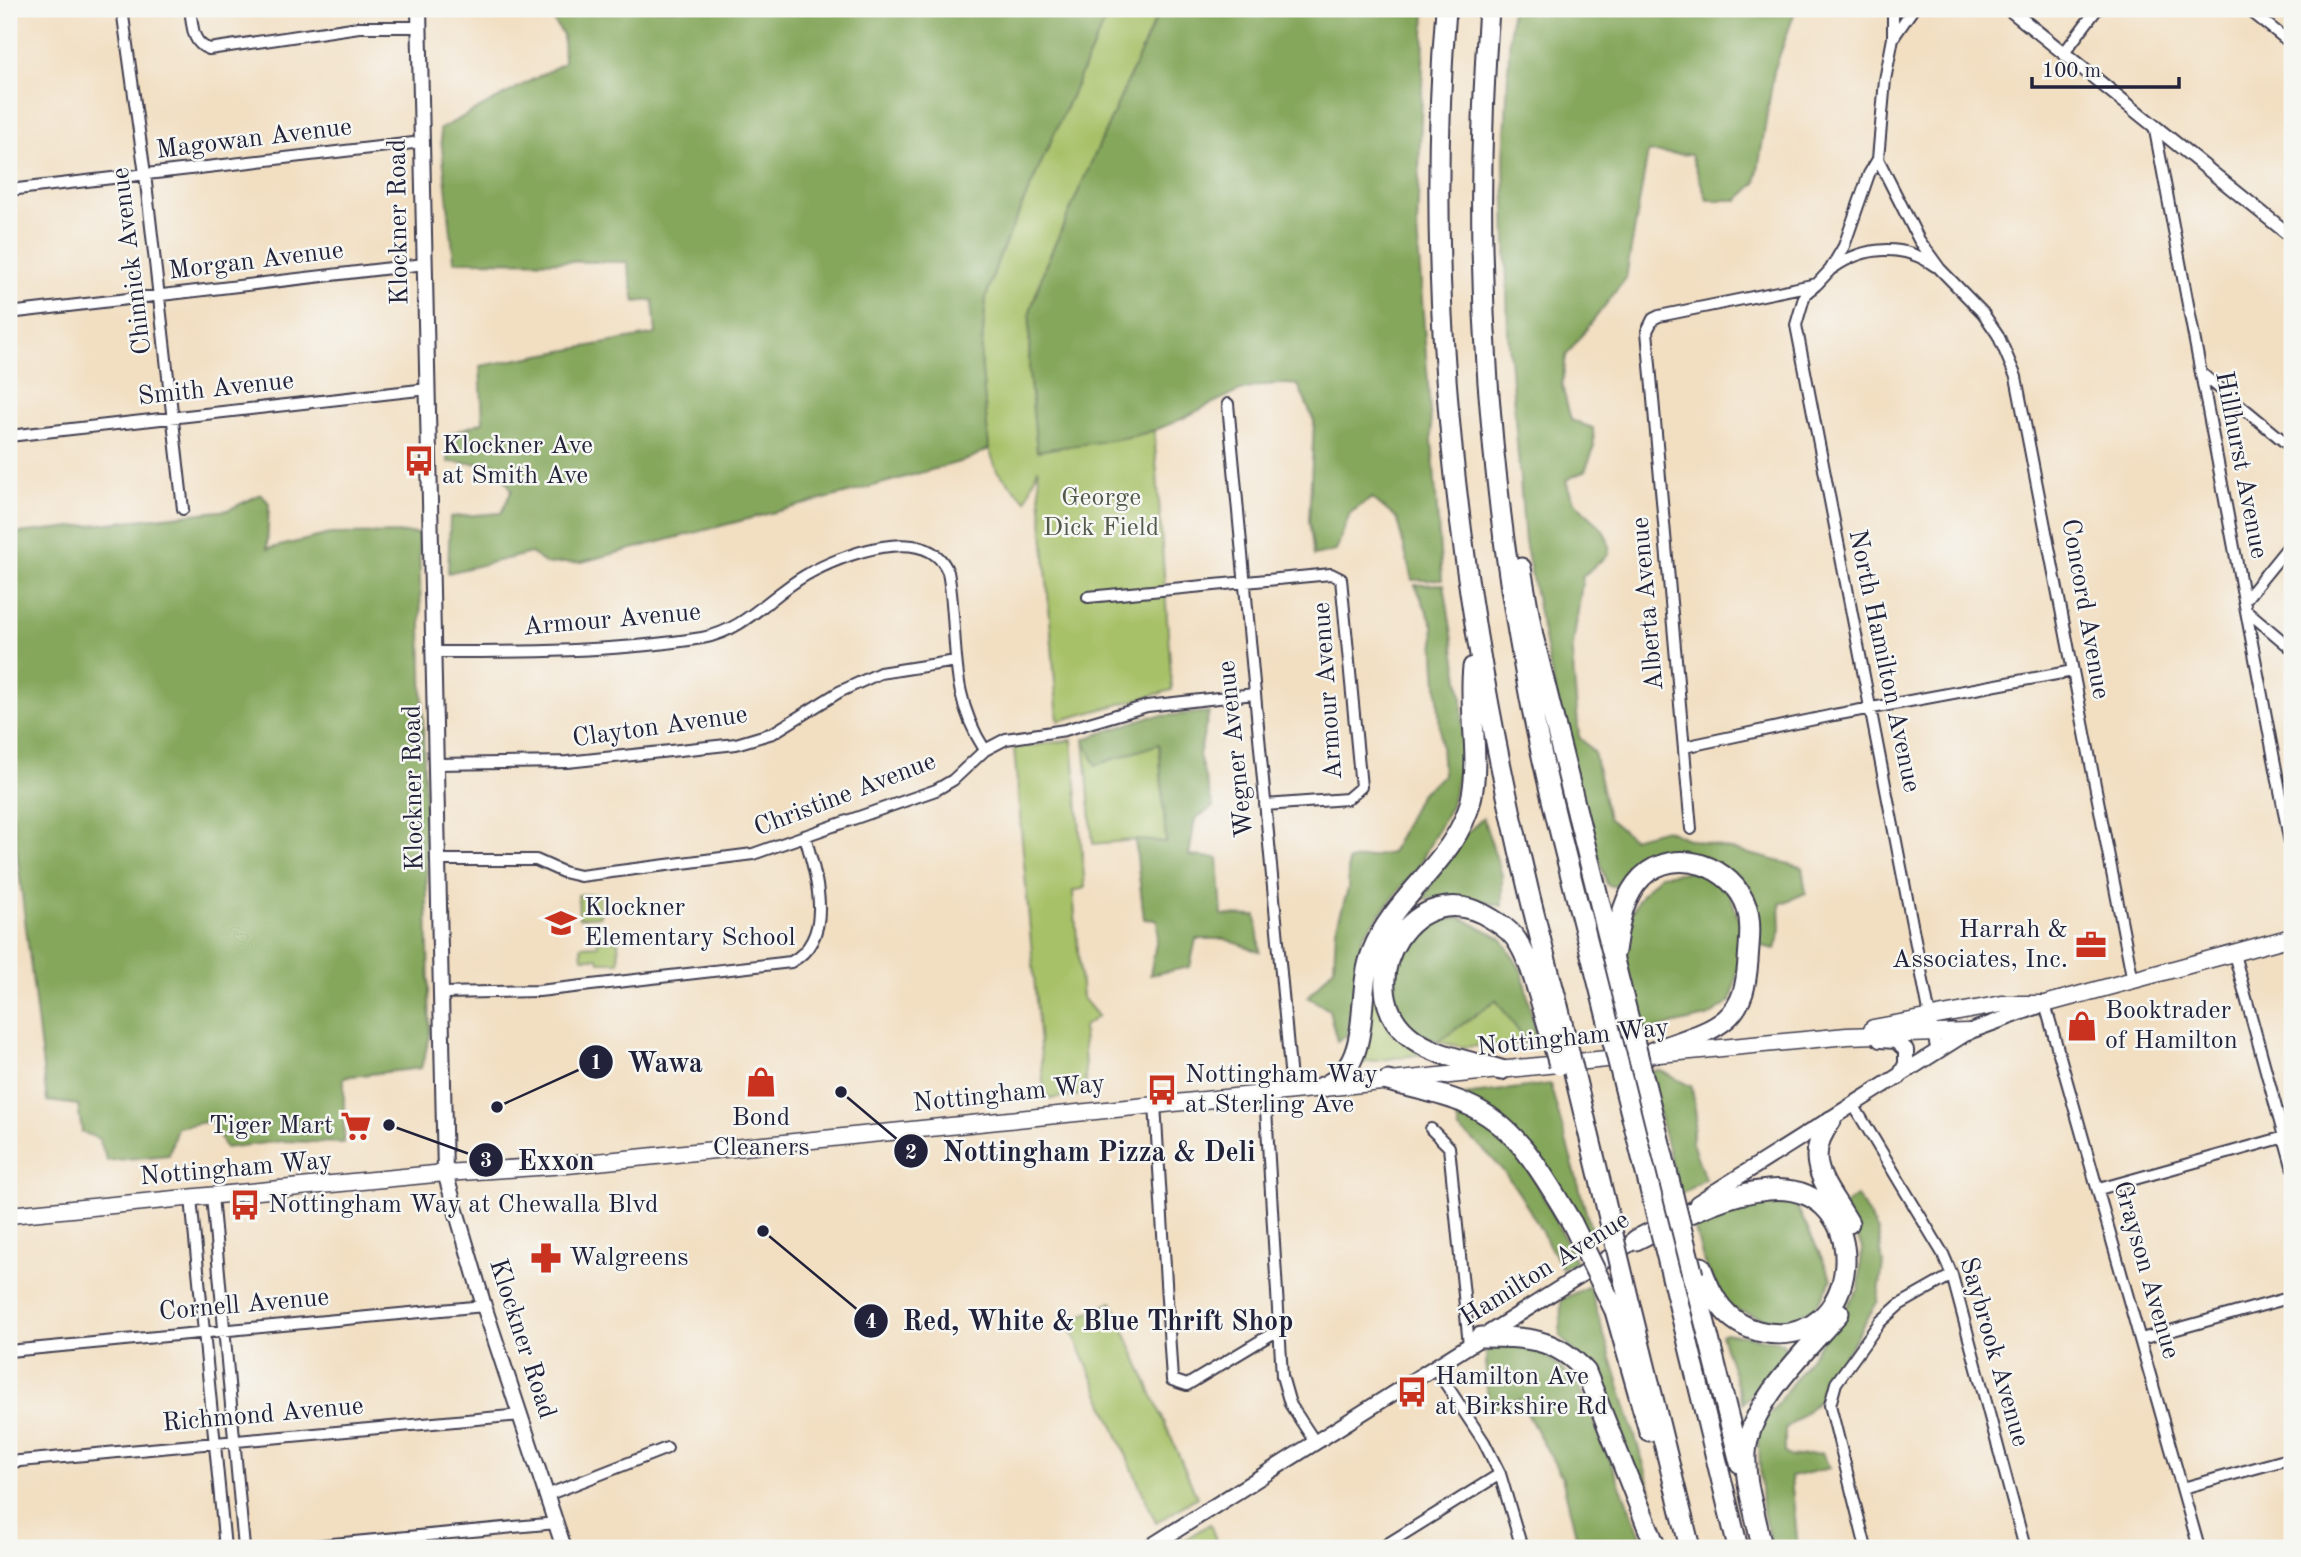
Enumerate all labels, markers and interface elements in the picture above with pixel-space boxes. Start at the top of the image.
scale bar [2032,46,2178,90]
text: 100 m [2042,61,2101,82]
street label: Magowan Avenue [155,114,353,164]
street label: Klockner Road [385,139,413,305]
street label: Chinnick Avenue [108,166,156,356]
street label: Morgan Avenue [167,237,345,285]
street label: Smith Avenue [137,368,295,410]
street label: Hillhurst Avenue [2210,369,2272,561]
place label: Klockner Ave at Smith Ave [442,433,593,489]
bus stop icon: Klockner Ave at Smith Ave [402,444,436,478]
park label: George Dick Field [1043,485,1159,541]
street label: Alberta Avenue [1627,516,1669,692]
street label: Concord Avenue [2056,517,2114,701]
street label: North Hamilton Avenue [1843,527,1925,795]
street label: Armour Avenue [522,599,702,641]
street label: Armour Avenue [1309,601,1347,781]
street label: Wegner Avenue [1214,659,1258,839]
street label: Clayton Avenue [571,702,749,752]
street label: Klockner Road [400,705,428,871]
street label: Christine Avenue [750,748,940,842]
place label: Klockner Elementary School [584,895,796,951]
school or university icon: Klockner Elementary School [544,906,578,940]
place label: Harrah & Associates, Inc. [1892,917,2068,973]
office icon: Harrah & Associates, Inc. [2074,928,2108,962]
place label: Booktrader of Hamilton [2105,998,2238,1054]
shop icon: Booktrader of Hamilton [2065,1009,2099,1043]
street label: Nottingham Way [1476,1015,1671,1061]
callout: Wawa [578,1037,717,1086]
text: Wawa [627,1051,703,1079]
text: 1 [590,1053,602,1074]
place label: Nottingham Way at Sterling Ave [1185,1062,1378,1118]
shop icon: Bond Cleaners [744,1065,778,1099]
street label: Nottingham Way [912,1071,1107,1117]
bus stop icon: Nottingham Way at Sterling Ave [1145,1073,1179,1107]
place label: Bond Cleaners [712,1105,810,1161]
supermarket icon: Tiger Mart [339,1109,373,1143]
place label: Tiger Mart [209,1113,333,1139]
callout: Nottingham Pizza & Deli [893,1127,1269,1176]
callout: Exxon [469,1136,609,1185]
text: Nottingham Pizza & Deli [942,1140,1256,1168]
text: 2 [905,1143,917,1164]
street label: Nottingham Way [139,1148,333,1190]
text: Exxon [517,1149,595,1177]
text: 3 [480,1151,492,1172]
street label: Grayson Avenue [2108,1178,2184,1362]
bus stop icon: Nottingham Way at Chewalla Blvd [228,1188,262,1222]
place label: Nottingham Way at Chewalla Blvd [268,1192,658,1218]
street label: Hamilton Avenue [1456,1207,1634,1331]
pharmacy icon: Walgreens [529,1241,563,1275]
place label: Walgreens [569,1245,689,1271]
street label: Saybrook Avenue [1955,1254,2033,1450]
street label: Klockner Road [484,1256,560,1422]
street label: Cornell Avenue [158,1285,330,1325]
callout: Red, White & Blue Thrift Shop [854,1296,1308,1345]
text: Red, White & Blue Thrift Shop [903,1309,1293,1337]
text: 4 [865,1312,877,1333]
place label: Hamilton Ave at Birkshire Rd [1435,1364,1608,1420]
bus stop icon: Hamilton Ave at Birkshire Rd [1395,1375,1429,1409]
street label: Richmond Avenue [161,1393,365,1437]

